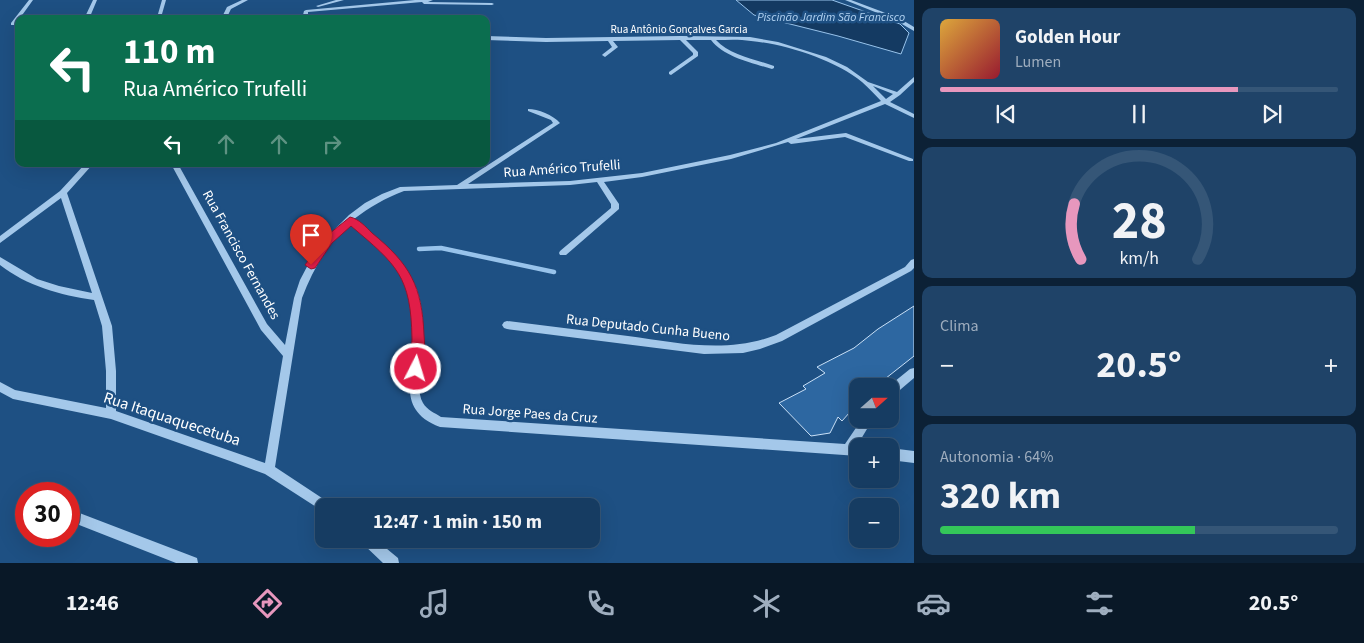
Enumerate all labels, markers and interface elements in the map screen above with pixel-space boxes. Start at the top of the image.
water label: Piscinão Jardim São Francisco [757,9,905,26]
street label: Rua Antônio Gonçalves Garcia [610,22,748,37]
text: Golden Hour [1015,24,1120,51]
text: 110 m [123,27,215,77]
icon: left [40,35,105,100]
text: Lumen [1015,51,1061,73]
text: Rua Américo Trufelli [123,73,307,105]
icon: previous [992,100,1020,128]
icon: pause [1125,100,1153,128]
icon: next [1258,100,1286,128]
icon: left [159,130,187,158]
icon: ahead [212,130,240,158]
icon: ahead [265,130,293,158]
icon: right [318,130,346,158]
street label: Rua Américo Trufelli [503,155,621,183]
text: 28 [1112,185,1166,259]
street label: Rua Francisco Fernandes [197,187,285,323]
pin [290,214,332,265]
icon: arrive [297,221,325,249]
text: km/h [1119,246,1159,271]
street label: Rua Deputado Cunha Bueno [565,309,731,347]
text: Clima [940,315,978,337]
text: 20.5° [1096,338,1182,392]
position arrow [389,342,441,394]
text: − [940,346,954,386]
text: + [1324,346,1338,386]
north arrow [849,378,899,428]
map controls [849,378,899,548]
street label: Rua Itaquaquecetuba [101,386,243,452]
street label: Rua Jorge Paes da Cruz [462,399,598,429]
button: + [849,438,899,488]
text: Autonomia · 64% [940,446,1053,468]
text: 320 km [940,469,1061,523]
speed limit sign: 30 [15,482,80,547]
button: − [849,498,899,548]
text: 12:47 · 1 min · 150 m [373,509,542,536]
icon: directions [250,586,285,621]
icon: music [417,586,452,621]
icon: phone [583,586,618,621]
icon: climate [749,586,784,621]
icon: car [916,586,951,621]
icon: filters [1082,586,1117,621]
text: 12:46 [66,587,119,619]
text: 20.5° [1249,587,1298,619]

